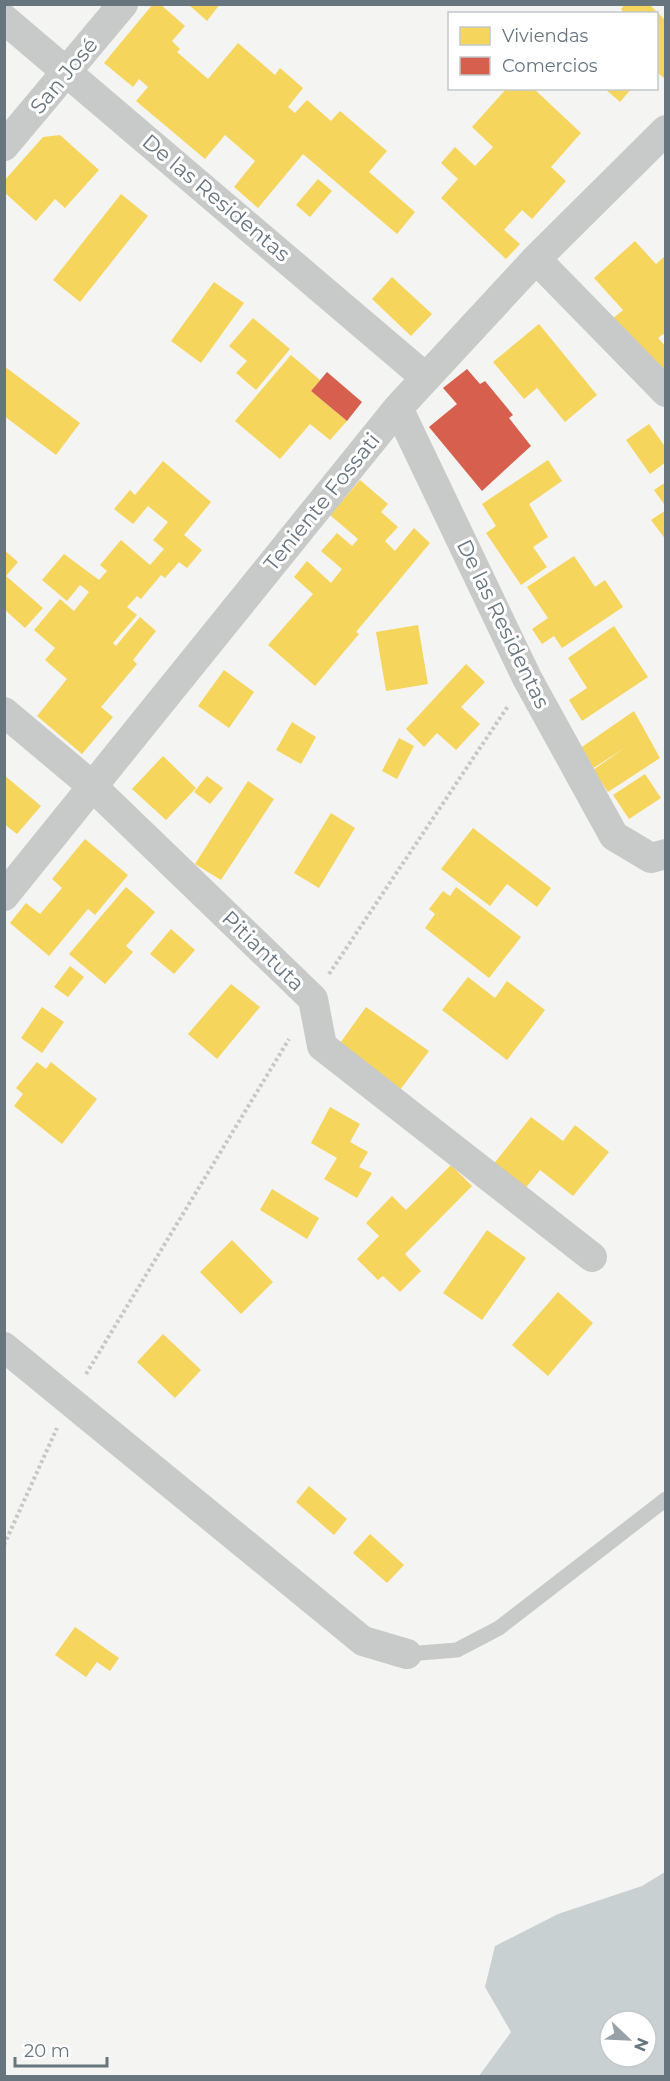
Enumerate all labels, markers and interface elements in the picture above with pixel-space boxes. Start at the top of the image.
legend [448,12,658,90]
text: Viviendas [502,25,589,47]
street label: San José [25,33,103,119]
text: Comercios [502,55,598,77]
street label: De las Residentas [137,129,295,267]
street label: Teniente Fossati [258,428,385,576]
street label: De las Residentas [452,535,555,712]
street label: Pitiantuta [217,905,310,996]
north arrow [598,2009,658,2069]
scale bar [15,2030,106,2068]
text: N [630,2035,653,2054]
text: 20 m [24,2040,70,2062]

